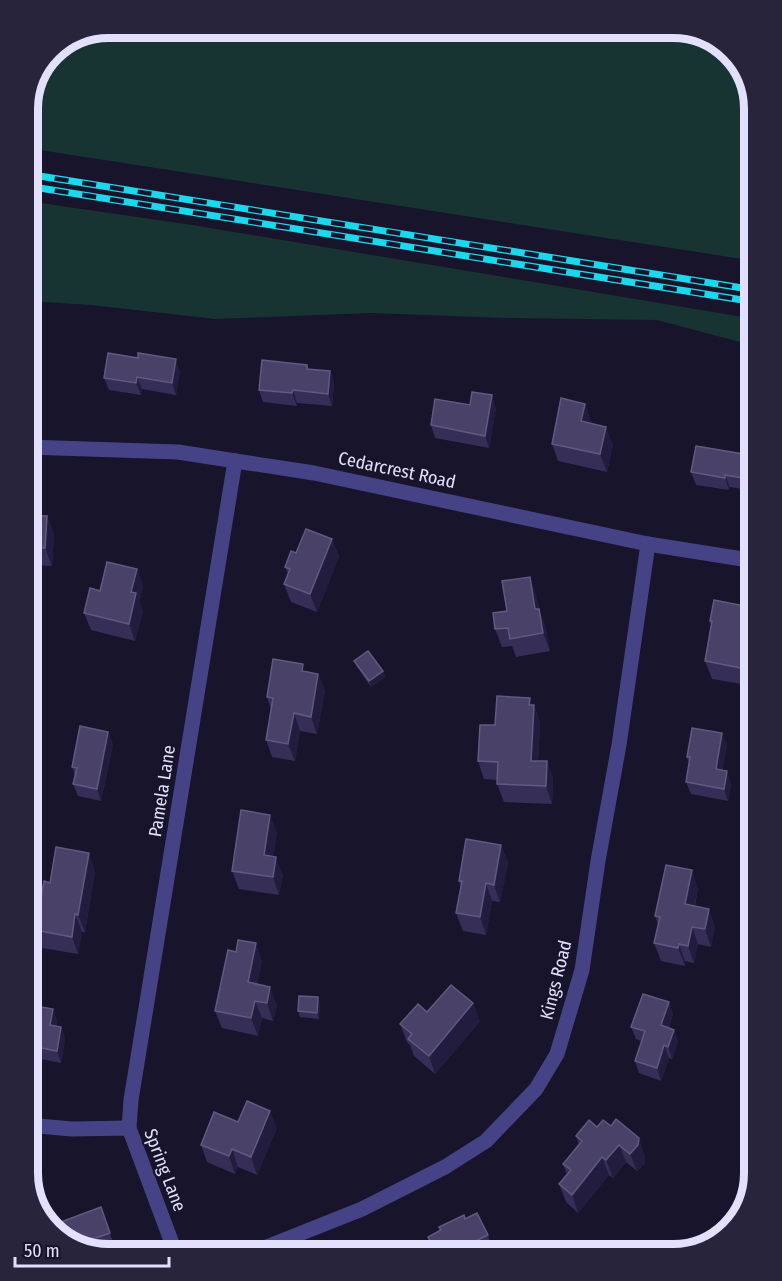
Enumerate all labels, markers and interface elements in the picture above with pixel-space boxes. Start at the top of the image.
street label: Cedarcrest Road [336,447,458,493]
street label: Pamela Lane [144,743,180,839]
street label: Kings Road [536,938,576,1022]
street label: Spring Lane [139,1126,191,1214]
scale bar [15,1230,170,1268]
text: 50 m [24,1240,60,1262]

